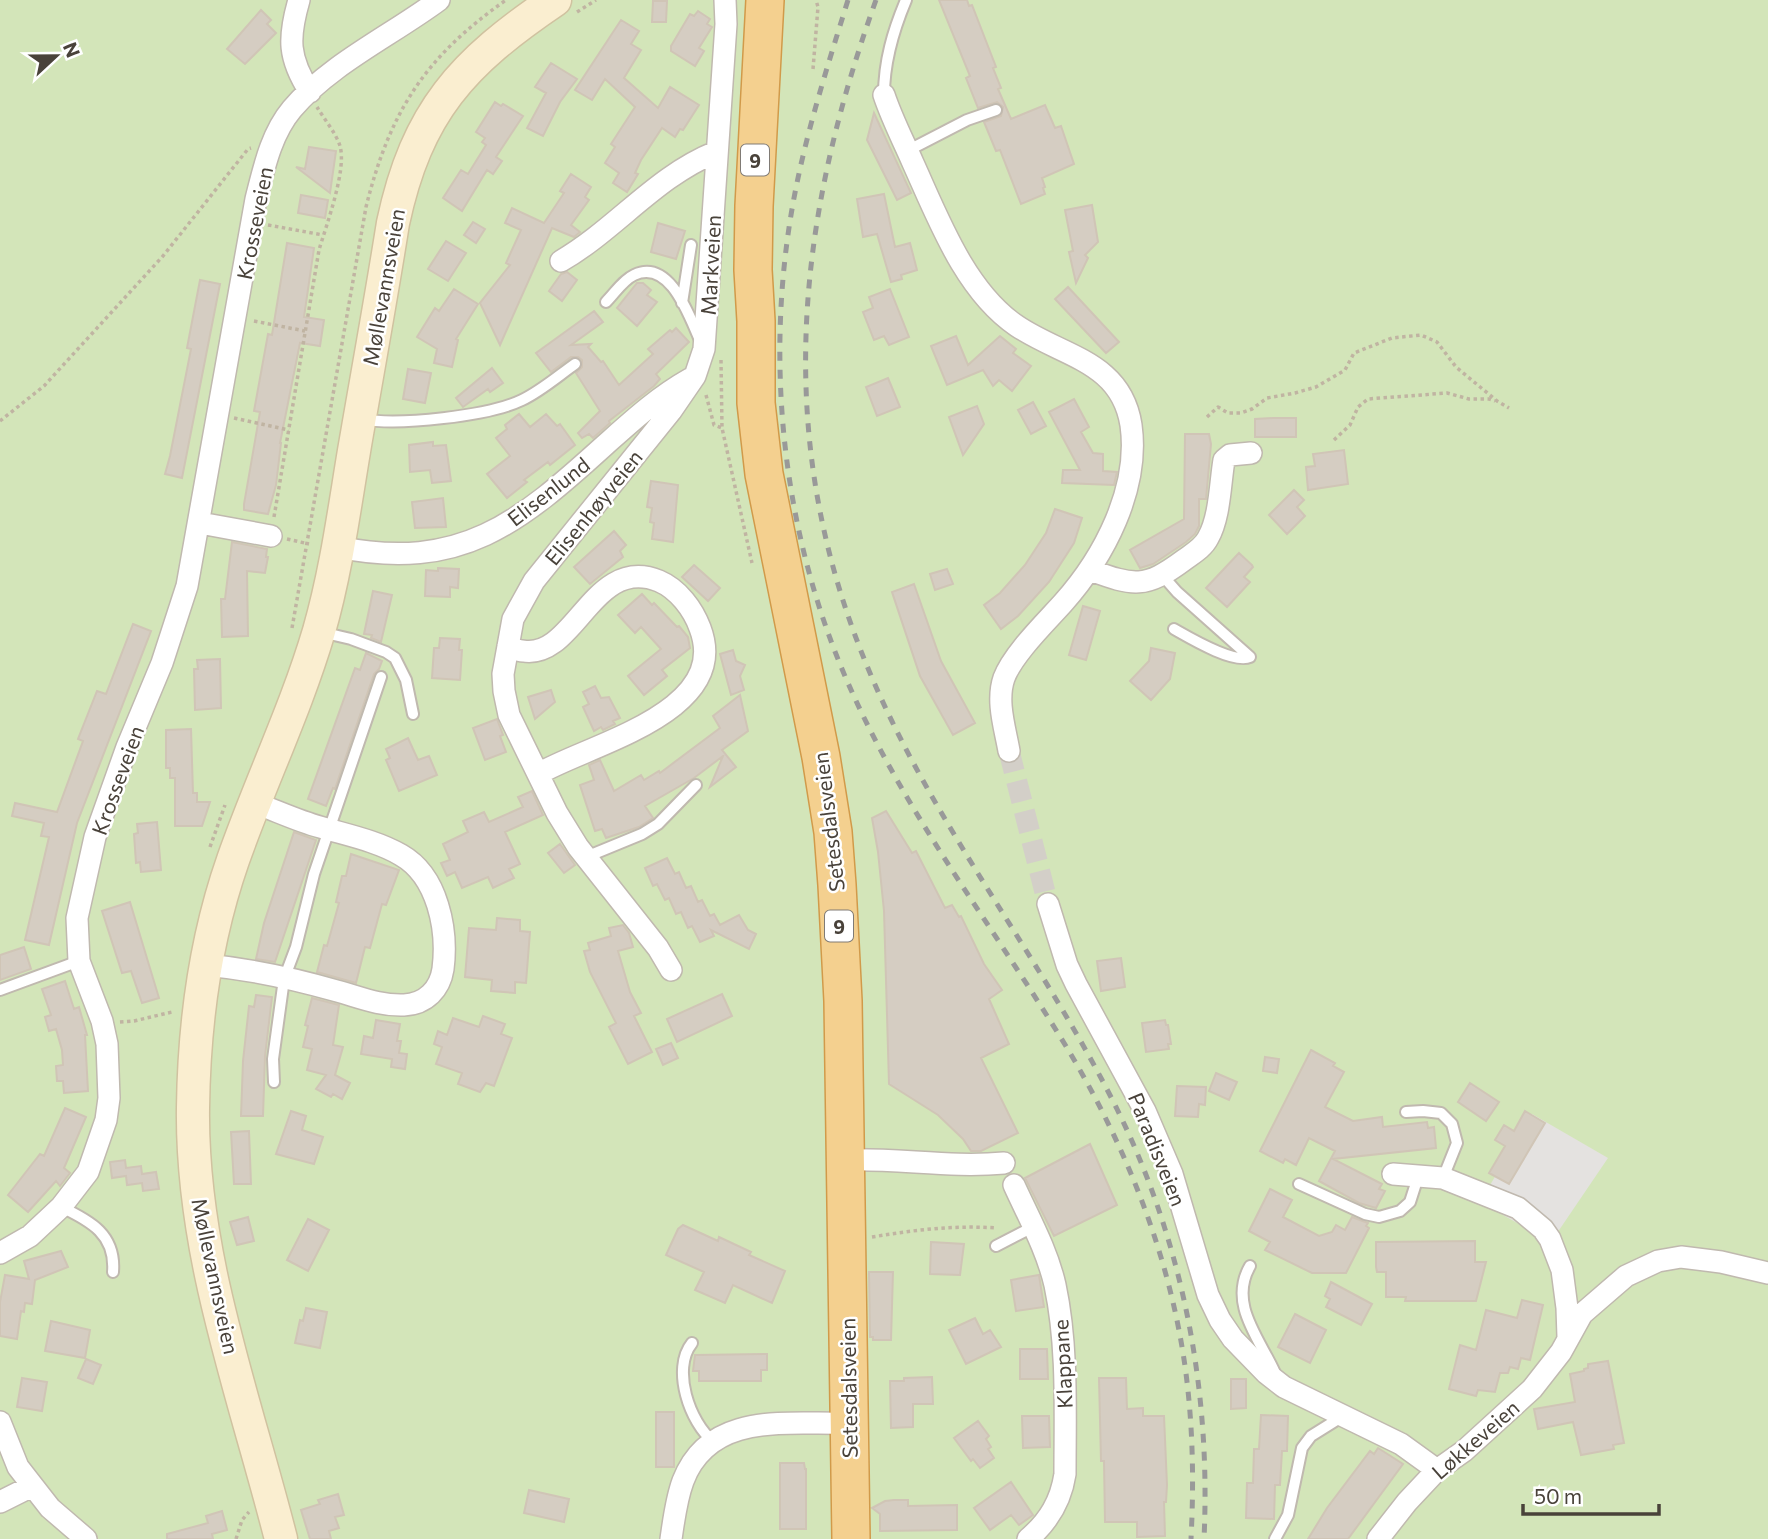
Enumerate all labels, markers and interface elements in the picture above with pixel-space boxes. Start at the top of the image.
north arrow [21,21,91,91]
text: N [59,39,86,60]
road number: 9 [741,144,769,176]
street label: Krosseveien [231,164,277,282]
street label: Møllevannsveien [357,207,409,367]
street label: Markveien [695,214,725,316]
street label: Elisenhøyveien [539,444,647,570]
street label: Elisenlund [502,451,594,531]
street label: Krosseveien [86,722,148,838]
street label: Setesdalsveien [807,751,849,893]
road number: 9 [825,910,853,942]
street label: Paradisveien [1124,1089,1192,1209]
street label: Møllevannsveien [187,1196,245,1356]
street label: Setesdalsveien [834,1318,862,1458]
street label: Klappane [1047,1319,1077,1409]
street label: Løkkeveien [1426,1394,1524,1484]
scale bar [1523,1472,1660,1516]
text: 50 m [1534,1483,1582,1508]

